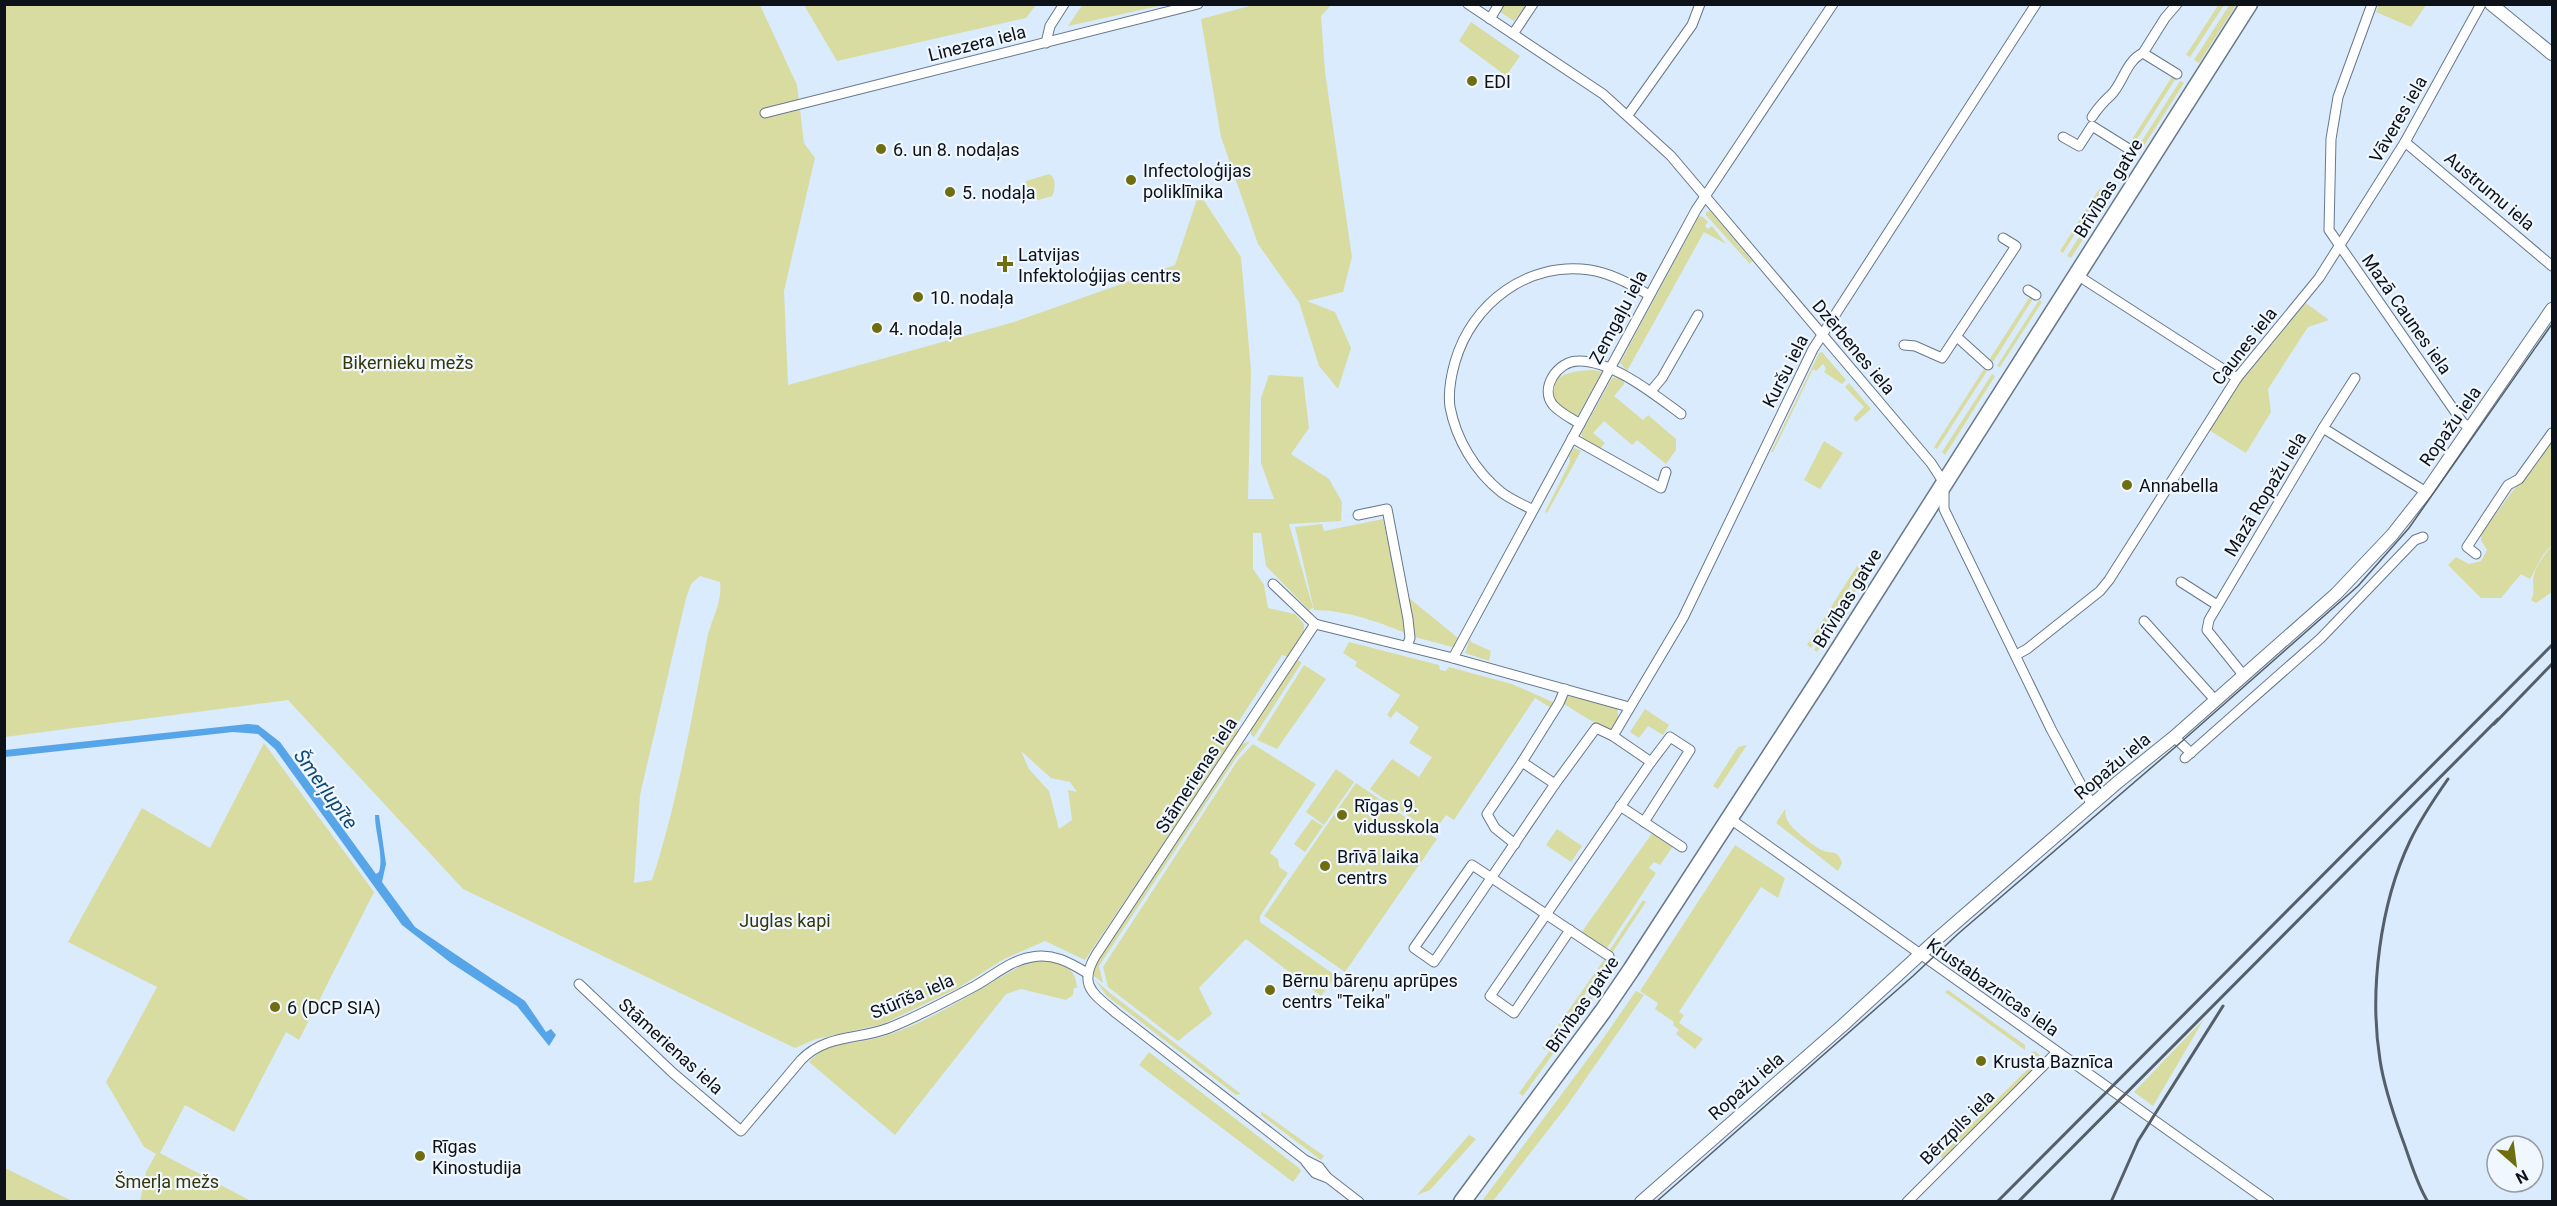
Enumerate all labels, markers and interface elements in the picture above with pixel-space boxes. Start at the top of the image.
street label: Linezera iela [926,21,1028,65]
place label: EDI [1484,71,1511,92]
street label: Vāveres iela [2365,72,2431,166]
marker: EDI [1465,74,1479,88]
street label: Brīvības gatve [2069,135,2147,241]
place label: 6. un 8. nodaļas [893,139,1020,161]
marker: 6. un 8. nodaļas [874,142,888,156]
street label: Austrumu iela [2441,147,2539,235]
place label: Infectoloģijas poliklīnika [1143,160,1251,202]
marker: Infectoloģijas poliklīnika [1124,173,1138,187]
place label: 5. nodaļa [962,182,1036,204]
marker: 5. nodaļa [943,185,957,199]
place label: Latvijas Infektoloģijas centrs [1018,244,1181,286]
street label: Mazā Caunes iela [2358,250,2456,378]
marker: Latvijas Infektoloģijas centrs [996,255,1014,273]
street label: Zemgaļu iela [1585,267,1652,368]
place label: 10. nodaļa [930,287,1014,309]
marker: 10. nodaļa [911,290,925,304]
street label: Dzērbenes iela [1808,295,1900,399]
street label: Caunes iela [2207,303,2281,389]
place label: 4. nodaļa [889,318,963,340]
marker: 4. nodaļa [870,321,884,335]
street label: Kuršu iela [1758,331,1812,411]
park label: Biķernieku mežs [342,352,474,374]
street label: Ropažu iela [2415,382,2485,470]
street label: Mazā Ropažu iela [2220,428,2310,560]
place label: Annabella [2139,475,2219,496]
marker: Annabella [2120,478,2134,492]
street label: Brīvības gatve [1808,545,1886,651]
street label: Stāmerienas iela [1151,713,1241,837]
street label: Ropažu iela [2070,728,2154,804]
water label: Šmerļupīte [289,744,363,834]
place label: Rīgas 9. vidusskola [1354,795,1439,837]
marker: Rīgas 9. vidusskola [1335,808,1349,822]
place label: Brīvā laika centrs [1337,846,1419,888]
marker: Brīvā laika centrs [1318,859,1332,873]
park label: Juglas kapi [739,910,831,931]
street label: Krustabaznīcas iela [1923,933,2063,1041]
street label: Brīvības gatve [1541,952,1623,1056]
street label: Stūrīša iela [867,969,957,1023]
place label: Bērnu bāreņu aprūpes centrs "Teika" [1282,970,1458,1012]
marker: Bērnu bāreņu aprūpes centrs "Teika" [1263,983,1277,997]
street label: Stāmerienas iela [614,994,728,1098]
place label: 6 (DCP SIA) [287,997,381,1019]
marker: 6 (DCP SIA) [268,1000,282,1014]
street label: Ropažu iela [1704,1048,1788,1124]
place label: Krusta Baznīca [1993,1051,2113,1072]
marker: Krusta Baznīca [1974,1054,1988,1068]
street label: Bērzpils iela [1915,1085,1999,1169]
north arrow [2485,1134,2545,1194]
place label: Rīgas Kinostudija [432,1136,522,1178]
marker: Rīgas Kinostudija [413,1149,427,1163]
text: N [2512,1166,2531,1188]
park label: Šmerļa mežs [115,1171,219,1193]

